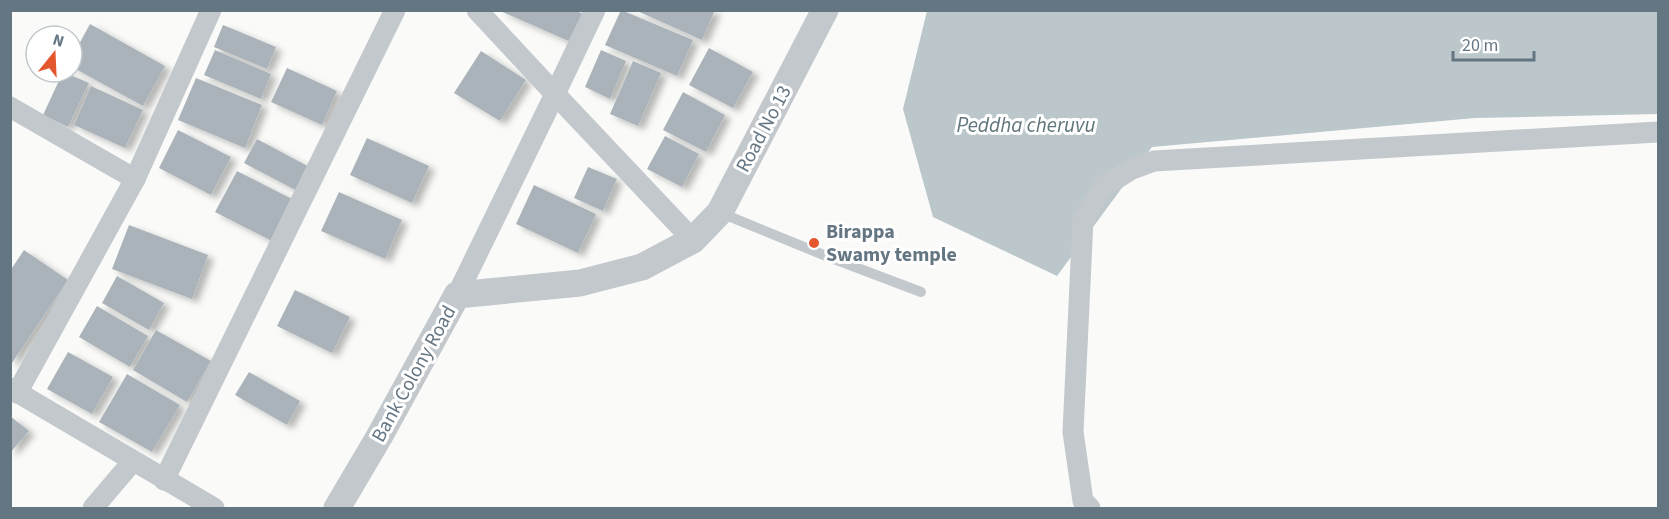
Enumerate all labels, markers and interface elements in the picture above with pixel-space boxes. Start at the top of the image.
north arrow [24,24,84,84]
scale bar [1453,24,1534,62]
text: N [50,29,67,53]
text: 20 m [1462,33,1498,58]
street label: Road No 13 [729,81,799,177]
water label: Peddha cheruvu [957,110,1095,140]
place label: Birappa Swamy temple [826,218,957,269]
marker: Birappa Swamy temple [807,236,821,250]
street label: Bank Colony Road [365,301,463,447]

